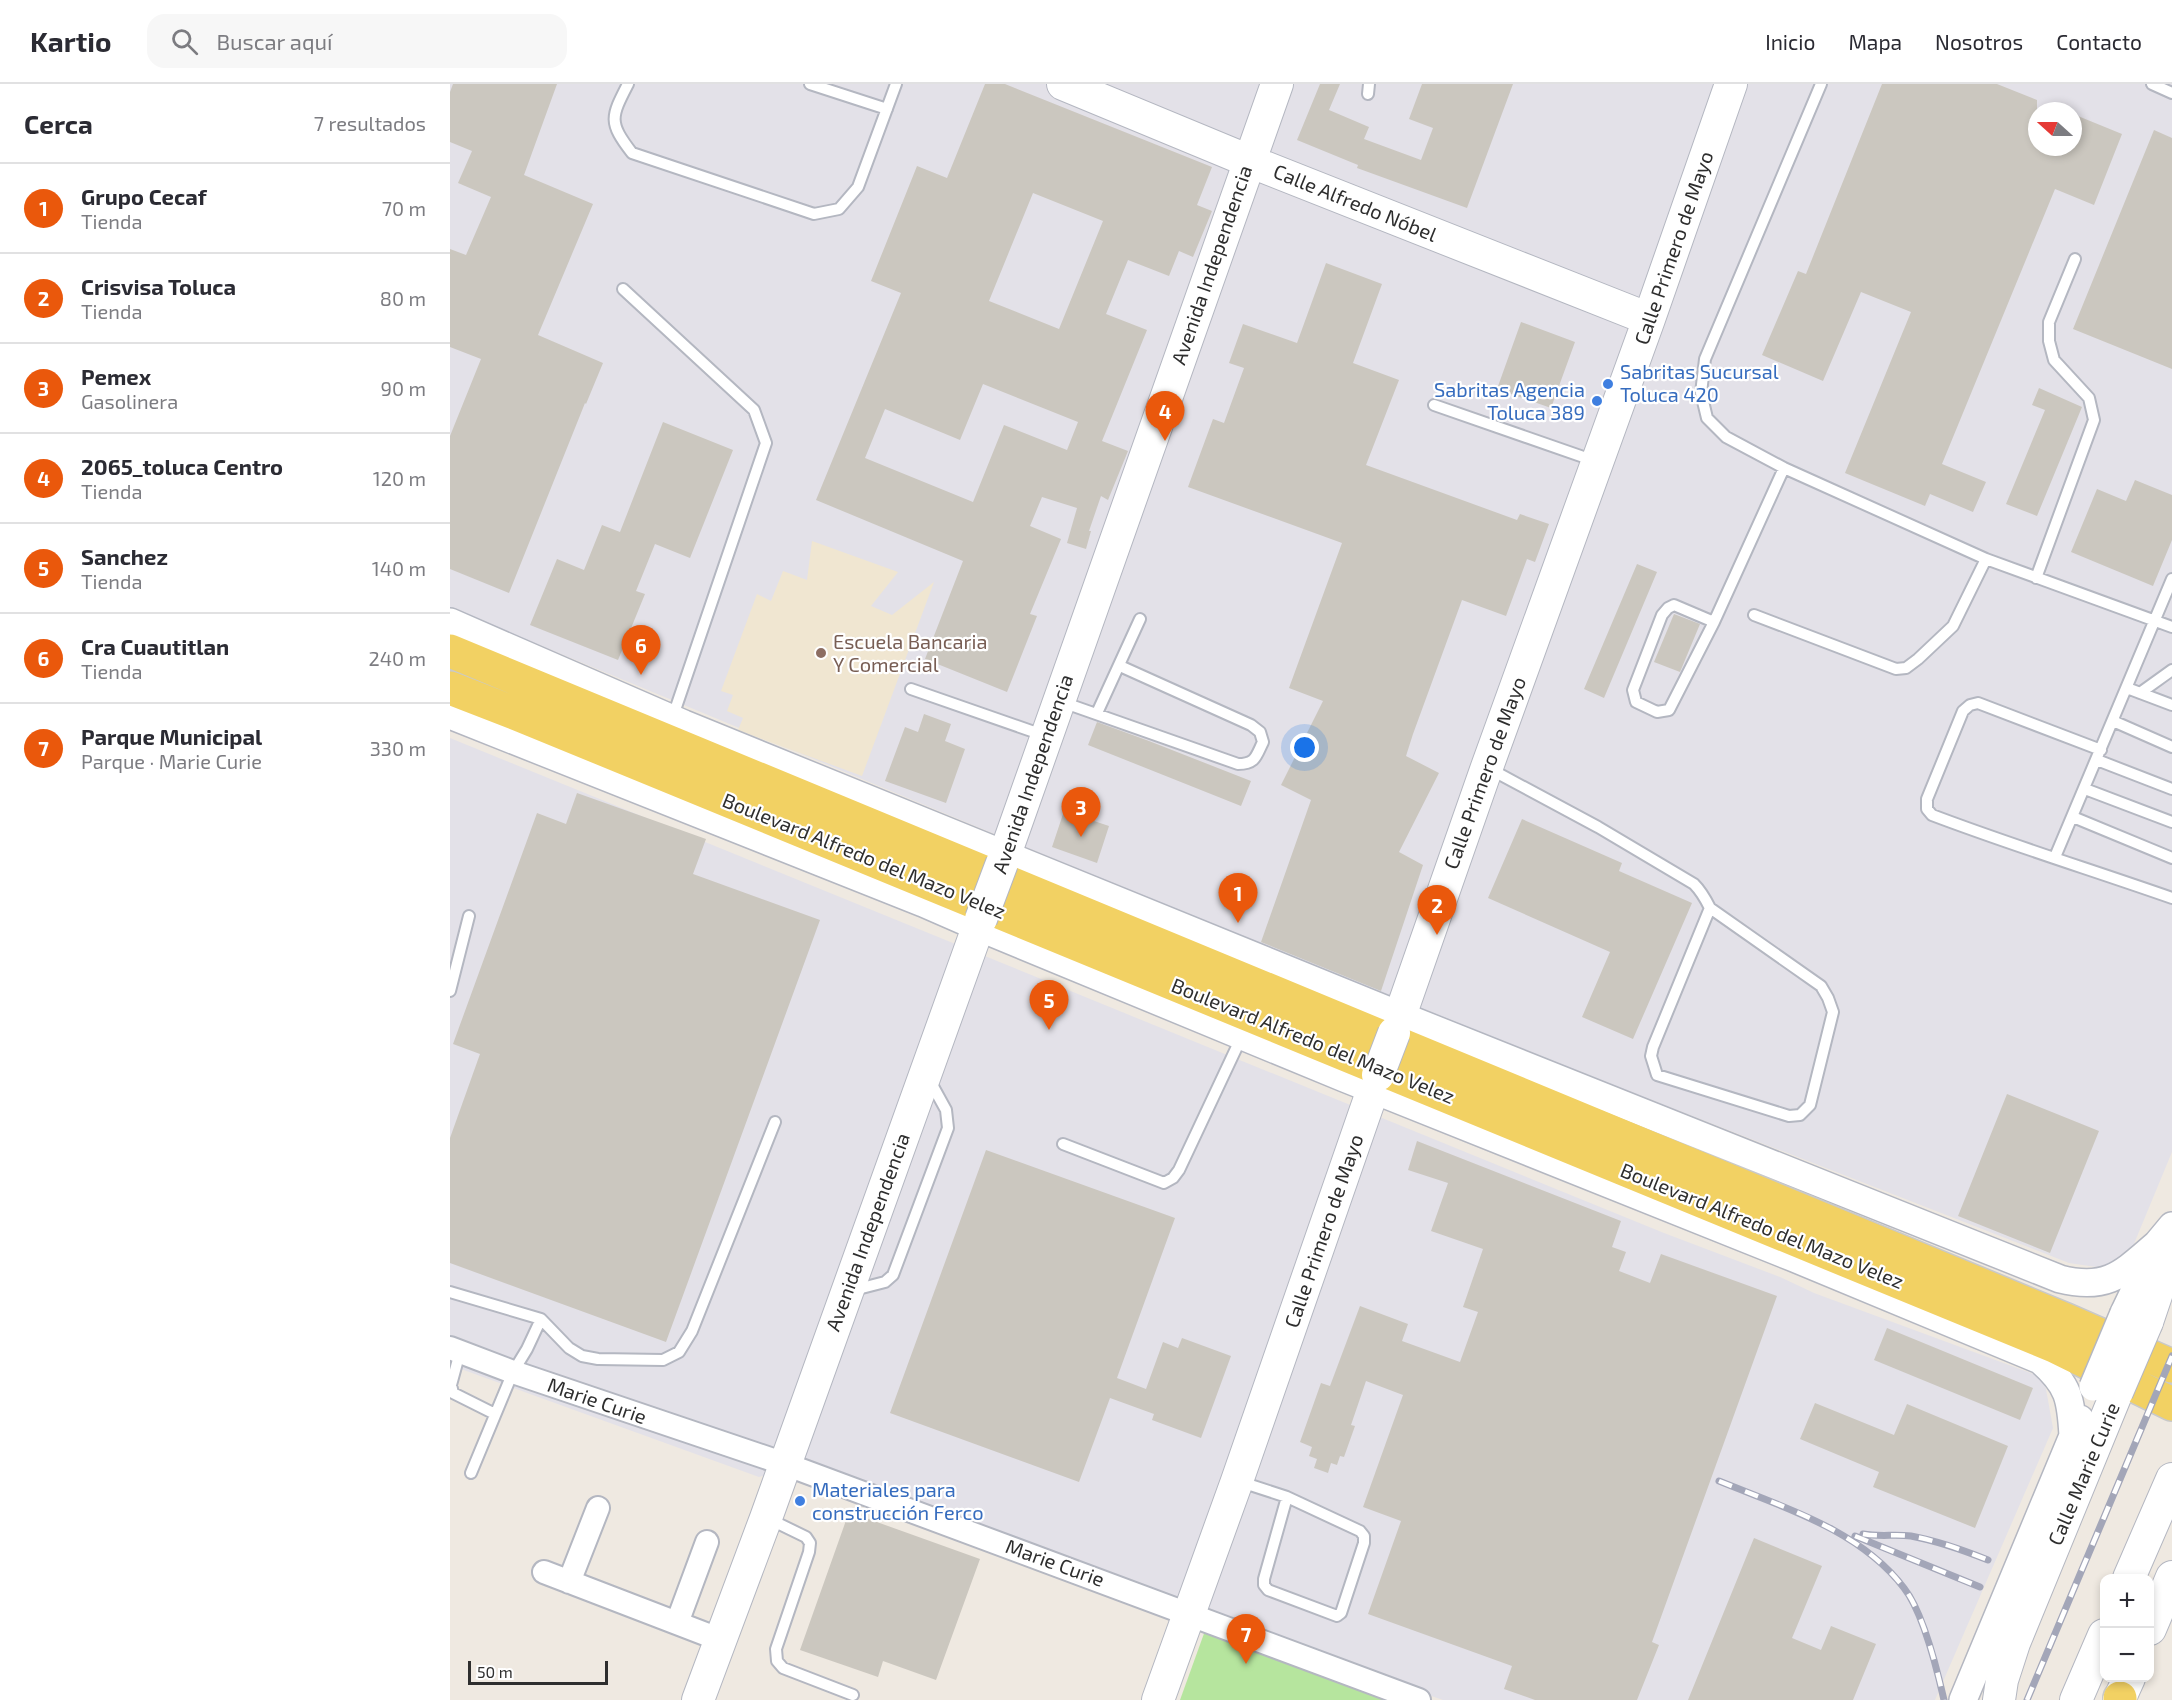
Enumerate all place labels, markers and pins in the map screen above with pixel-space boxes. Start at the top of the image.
place label: Sabritas Sucursal Toluca 420 [1620,359,1779,406]
place label: Sabritas Agencia Toluca 389 [1434,377,1585,424]
marker: Sabritas Sucursal Toluca 420 [1601,377,1615,391]
pin: 4 [1146,392,1184,441]
marker: Sabritas Agencia Toluca 389 [1590,394,1604,408]
pin: 6 [622,626,660,675]
place label: Escuela Bancaria Y Comercial [833,629,987,676]
marker: Escuela Bancaria Y Comercial [814,646,828,660]
pin: 3 [1062,788,1100,837]
pin: 1 [1218,874,1258,923]
pin: 2 [1418,886,1456,935]
pin: 5 [1030,980,1068,1030]
place label: Materiales para construcción Ferco [812,1477,984,1524]
marker: Materiales para construcción Ferco [793,1494,807,1508]
pin: 7 [1226,1614,1266,1664]

